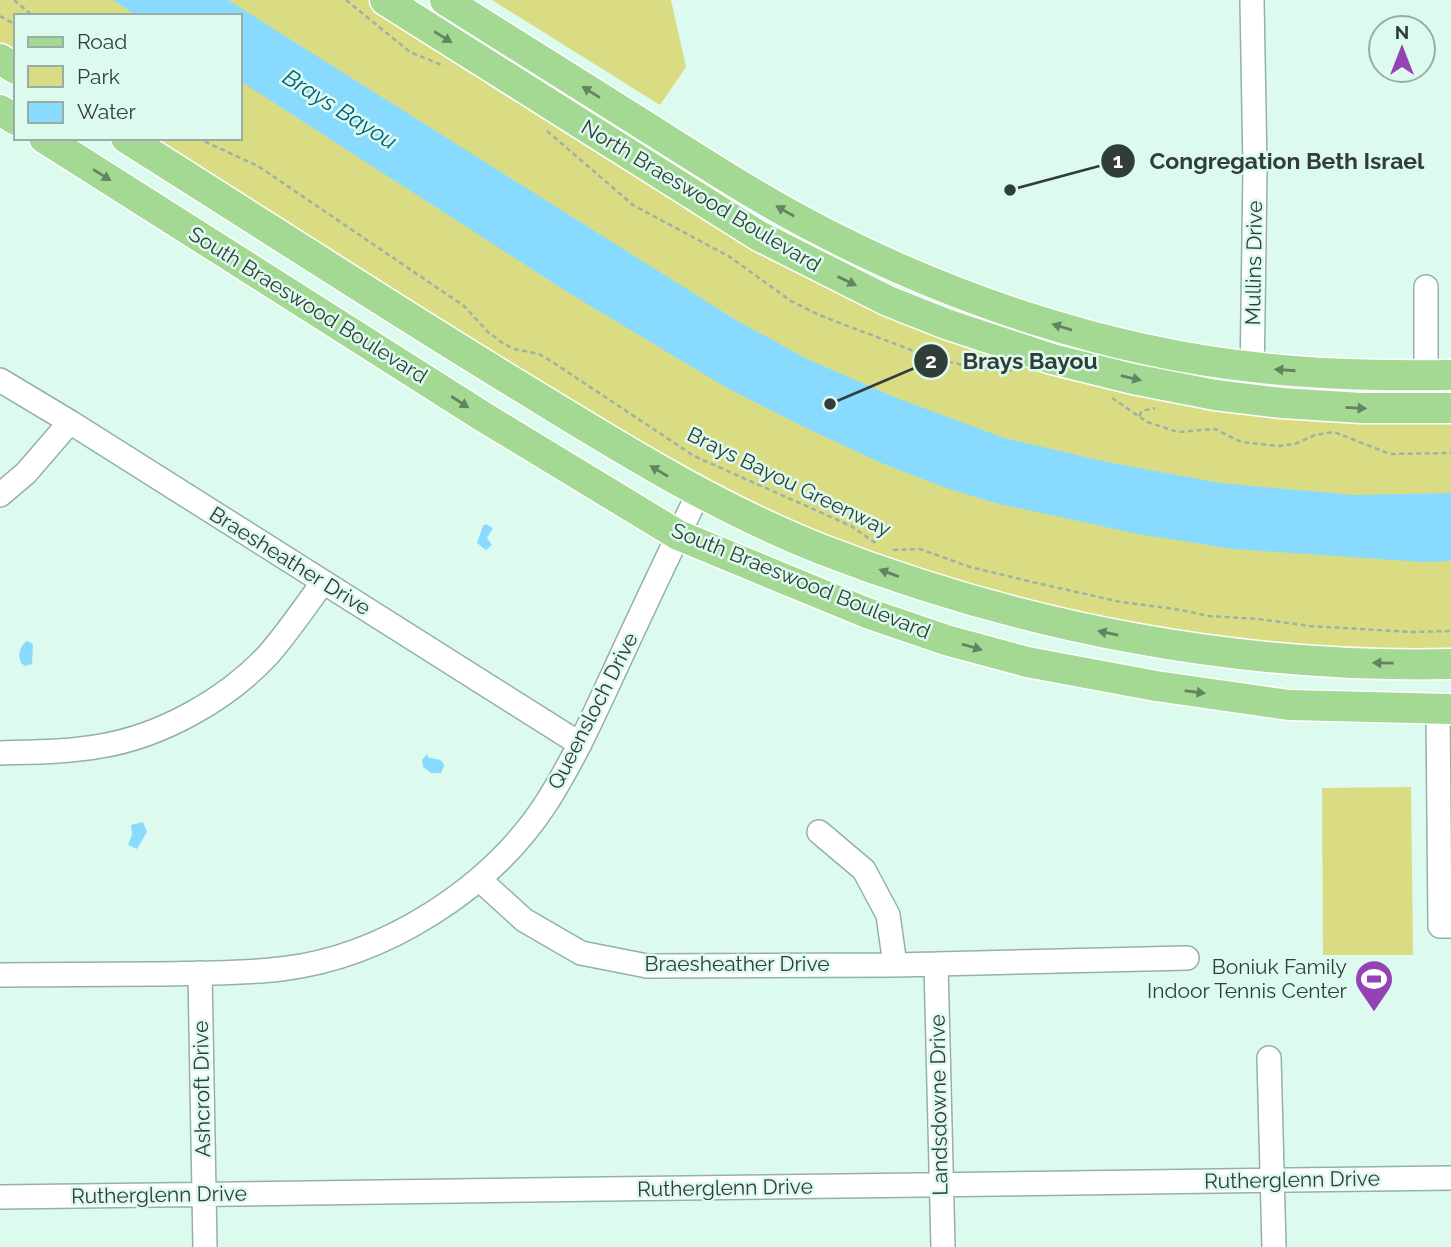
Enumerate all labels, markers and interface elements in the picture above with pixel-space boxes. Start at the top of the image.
legend [14,14,242,140]
north arrow [1367,14,1437,84]
text: N [1395,21,1409,43]
text: Road [77,29,127,54]
one-way arrow [433,30,452,43]
water label: Brays Bayou [278,63,402,154]
text: Park [77,64,120,89]
one-way arrow [581,86,601,99]
text: Water [77,99,136,124]
street label: North Braeswood Boulevard [577,114,825,277]
callout: Congregation Beth Israel [1100,139,1438,183]
text: Congregation Beth Israel [1150,147,1425,174]
text: 1 [1113,148,1123,173]
one-way arrow [92,168,112,181]
street label: Mullins Drive [1240,200,1267,326]
one-way arrow [775,205,795,217]
street label: South Braeswood Boulevard [184,221,432,388]
one-way arrow [837,276,857,287]
one-way arrow [1051,321,1072,331]
callout: Brays Bayou [914,339,1112,383]
text: Brays Bayou [962,347,1098,374]
text: 2 [925,348,937,373]
one-way arrow [1274,364,1296,375]
one-way arrow [1120,373,1142,384]
one-way arrow [450,395,469,408]
one-way arrow [1345,402,1367,413]
street label: Brays Bayou Greenway [683,421,895,542]
one-way arrow [650,465,669,477]
street label: Braesheather Drive [205,501,375,620]
street label: South Braeswood Boulevard [668,517,934,644]
one-way arrow [879,567,900,578]
street label: Queensloch Drive [542,628,643,793]
one-way arrow [1097,628,1119,639]
one-way arrow [961,642,983,653]
one-way arrow [1372,657,1394,669]
one-way arrow [1184,686,1206,697]
street label: Braesheather Drive [644,951,830,976]
place label: Boniuk Family Indoor Tennis Center [1147,954,1348,1003]
sports icon: Boniuk Family Indoor Tennis Center [1353,958,1395,1013]
street label: Landsdowne Drive [924,1014,953,1196]
street label: Ashcroft Drive [188,1020,215,1158]
street label: Rutherglenn Drive [1204,1165,1380,1194]
street label: Rutherglenn Drive [637,1173,813,1202]
street label: Rutherglenn Drive [71,1180,247,1209]

